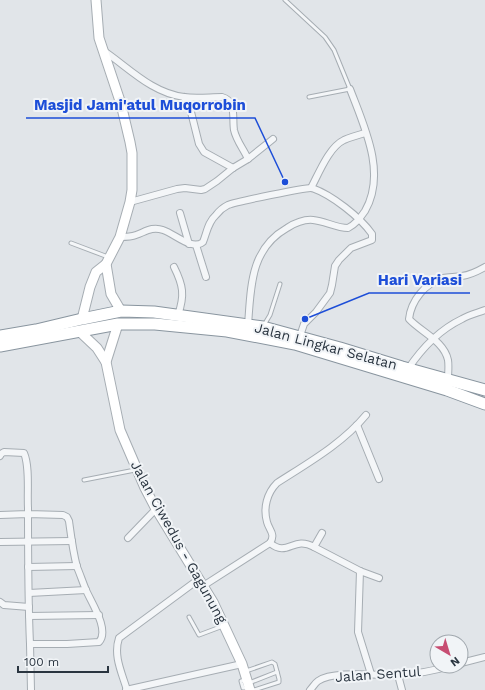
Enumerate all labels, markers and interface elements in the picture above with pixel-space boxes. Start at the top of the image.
callout: Masjid Jami'atul Muqorrobin [26,91,255,118]
text: Masjid Jami'atul Muqorrobin [34,96,246,114]
callout: Hari Variasi [369,266,470,293]
text: Hari Variasi [378,271,462,289]
street label: Jalan Lingkar Selatan [253,319,399,373]
street label: Jalan Ciwedus - Gagunung [128,458,231,626]
north arrow [429,634,469,674]
scale bar [18,648,108,674]
text: N [448,654,462,669]
text: 100 m [24,655,59,669]
street label: Jalan Sentul [335,663,422,685]

